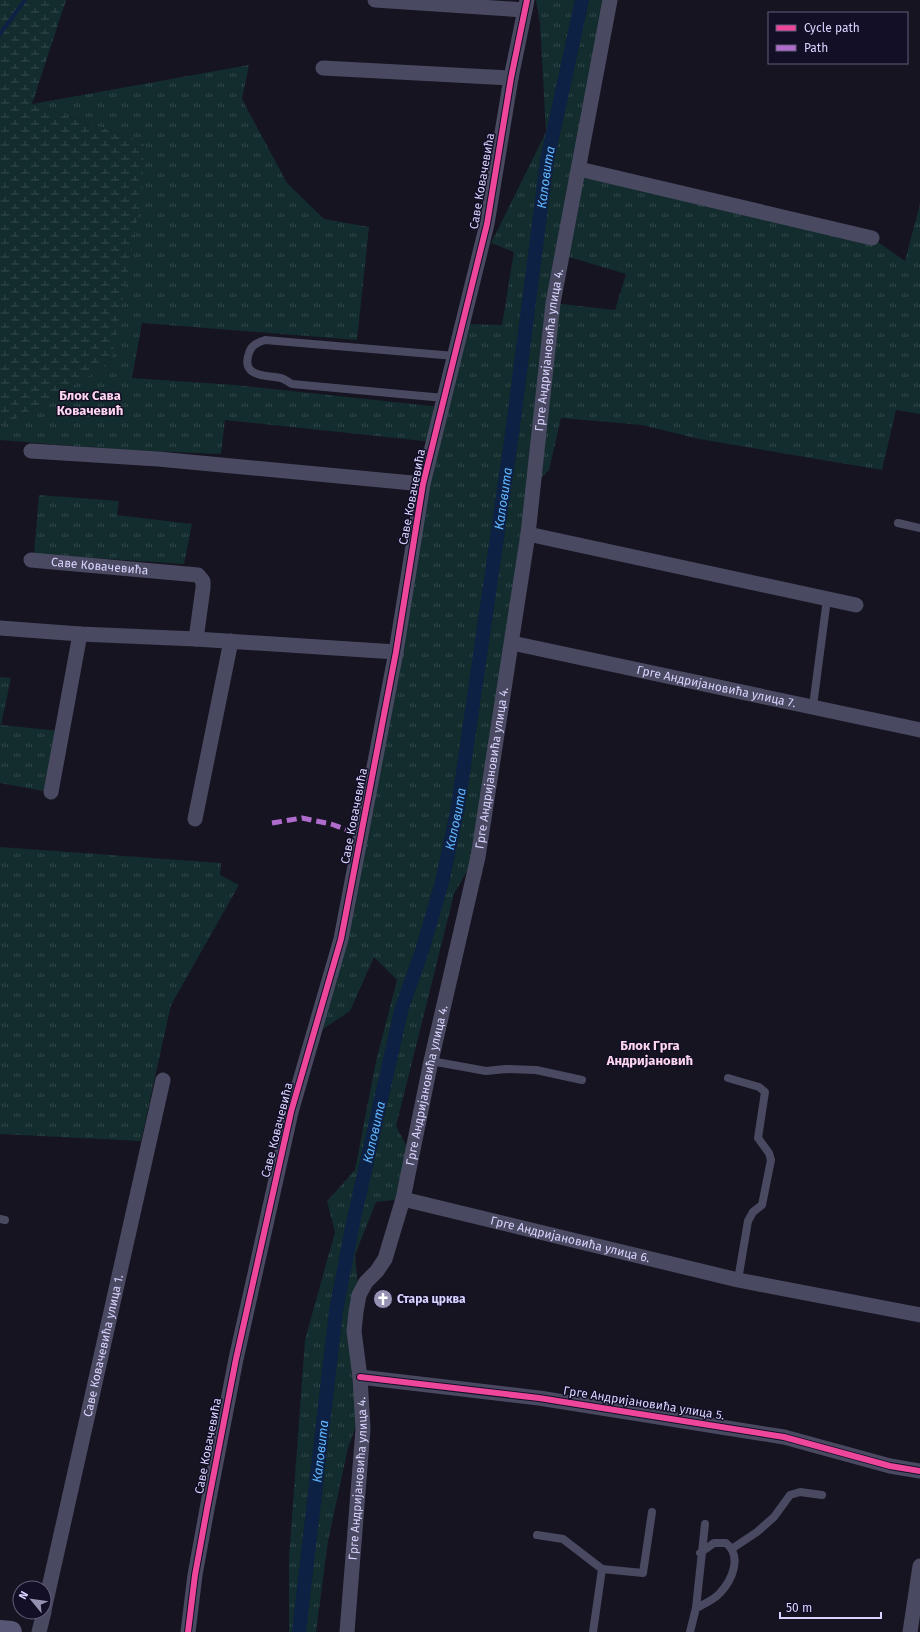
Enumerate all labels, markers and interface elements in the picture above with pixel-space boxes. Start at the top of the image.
legend [768,12,908,64]
text: Cycle path [804,21,860,35]
text: Path [804,41,828,55]
street label: Саве Ковачевића [467,132,497,230]
water label: Каловита [534,145,558,209]
street label: Грге Андријановића улица 4. [532,268,566,432]
district label: Блок Сава Ковачевић [57,388,123,418]
street label: Саве Ковачевића [396,448,428,546]
water label: Каловита [491,466,515,531]
street label: Саве Ковачевића [51,555,149,578]
street label: Грге Андријановића улица 7. [635,663,798,710]
street label: Грге Андријановића улица 4. [472,686,511,850]
street label: Саве Ковачевића [338,767,370,865]
water label: Каловита [442,787,469,851]
street label: Грге Андријановића улица 4. [403,1004,451,1167]
district label: Блок Грга Андријановић [606,1038,693,1068]
street label: Саве Ковачевића [258,1081,296,1179]
water label: Каловита [360,1100,388,1164]
street label: Грге Андријановића улица 6. [489,1213,652,1265]
street label: Саве Ковачевића улица 1. [81,1273,126,1418]
church icon: Стара црква [372,1288,394,1310]
place label: Стара црква [397,1292,466,1306]
street label: Грге Андријановића улица 5. [562,1383,726,1423]
street label: Грге Андријановића улица 4. [346,1396,370,1561]
street label: Саве Ковачевића [192,1397,224,1495]
water label: Каловита [309,1419,331,1483]
north arrow [12,1580,52,1620]
text: N [16,1589,31,1602]
scale bar [780,1594,881,1620]
text: 50 m [786,1601,812,1615]

